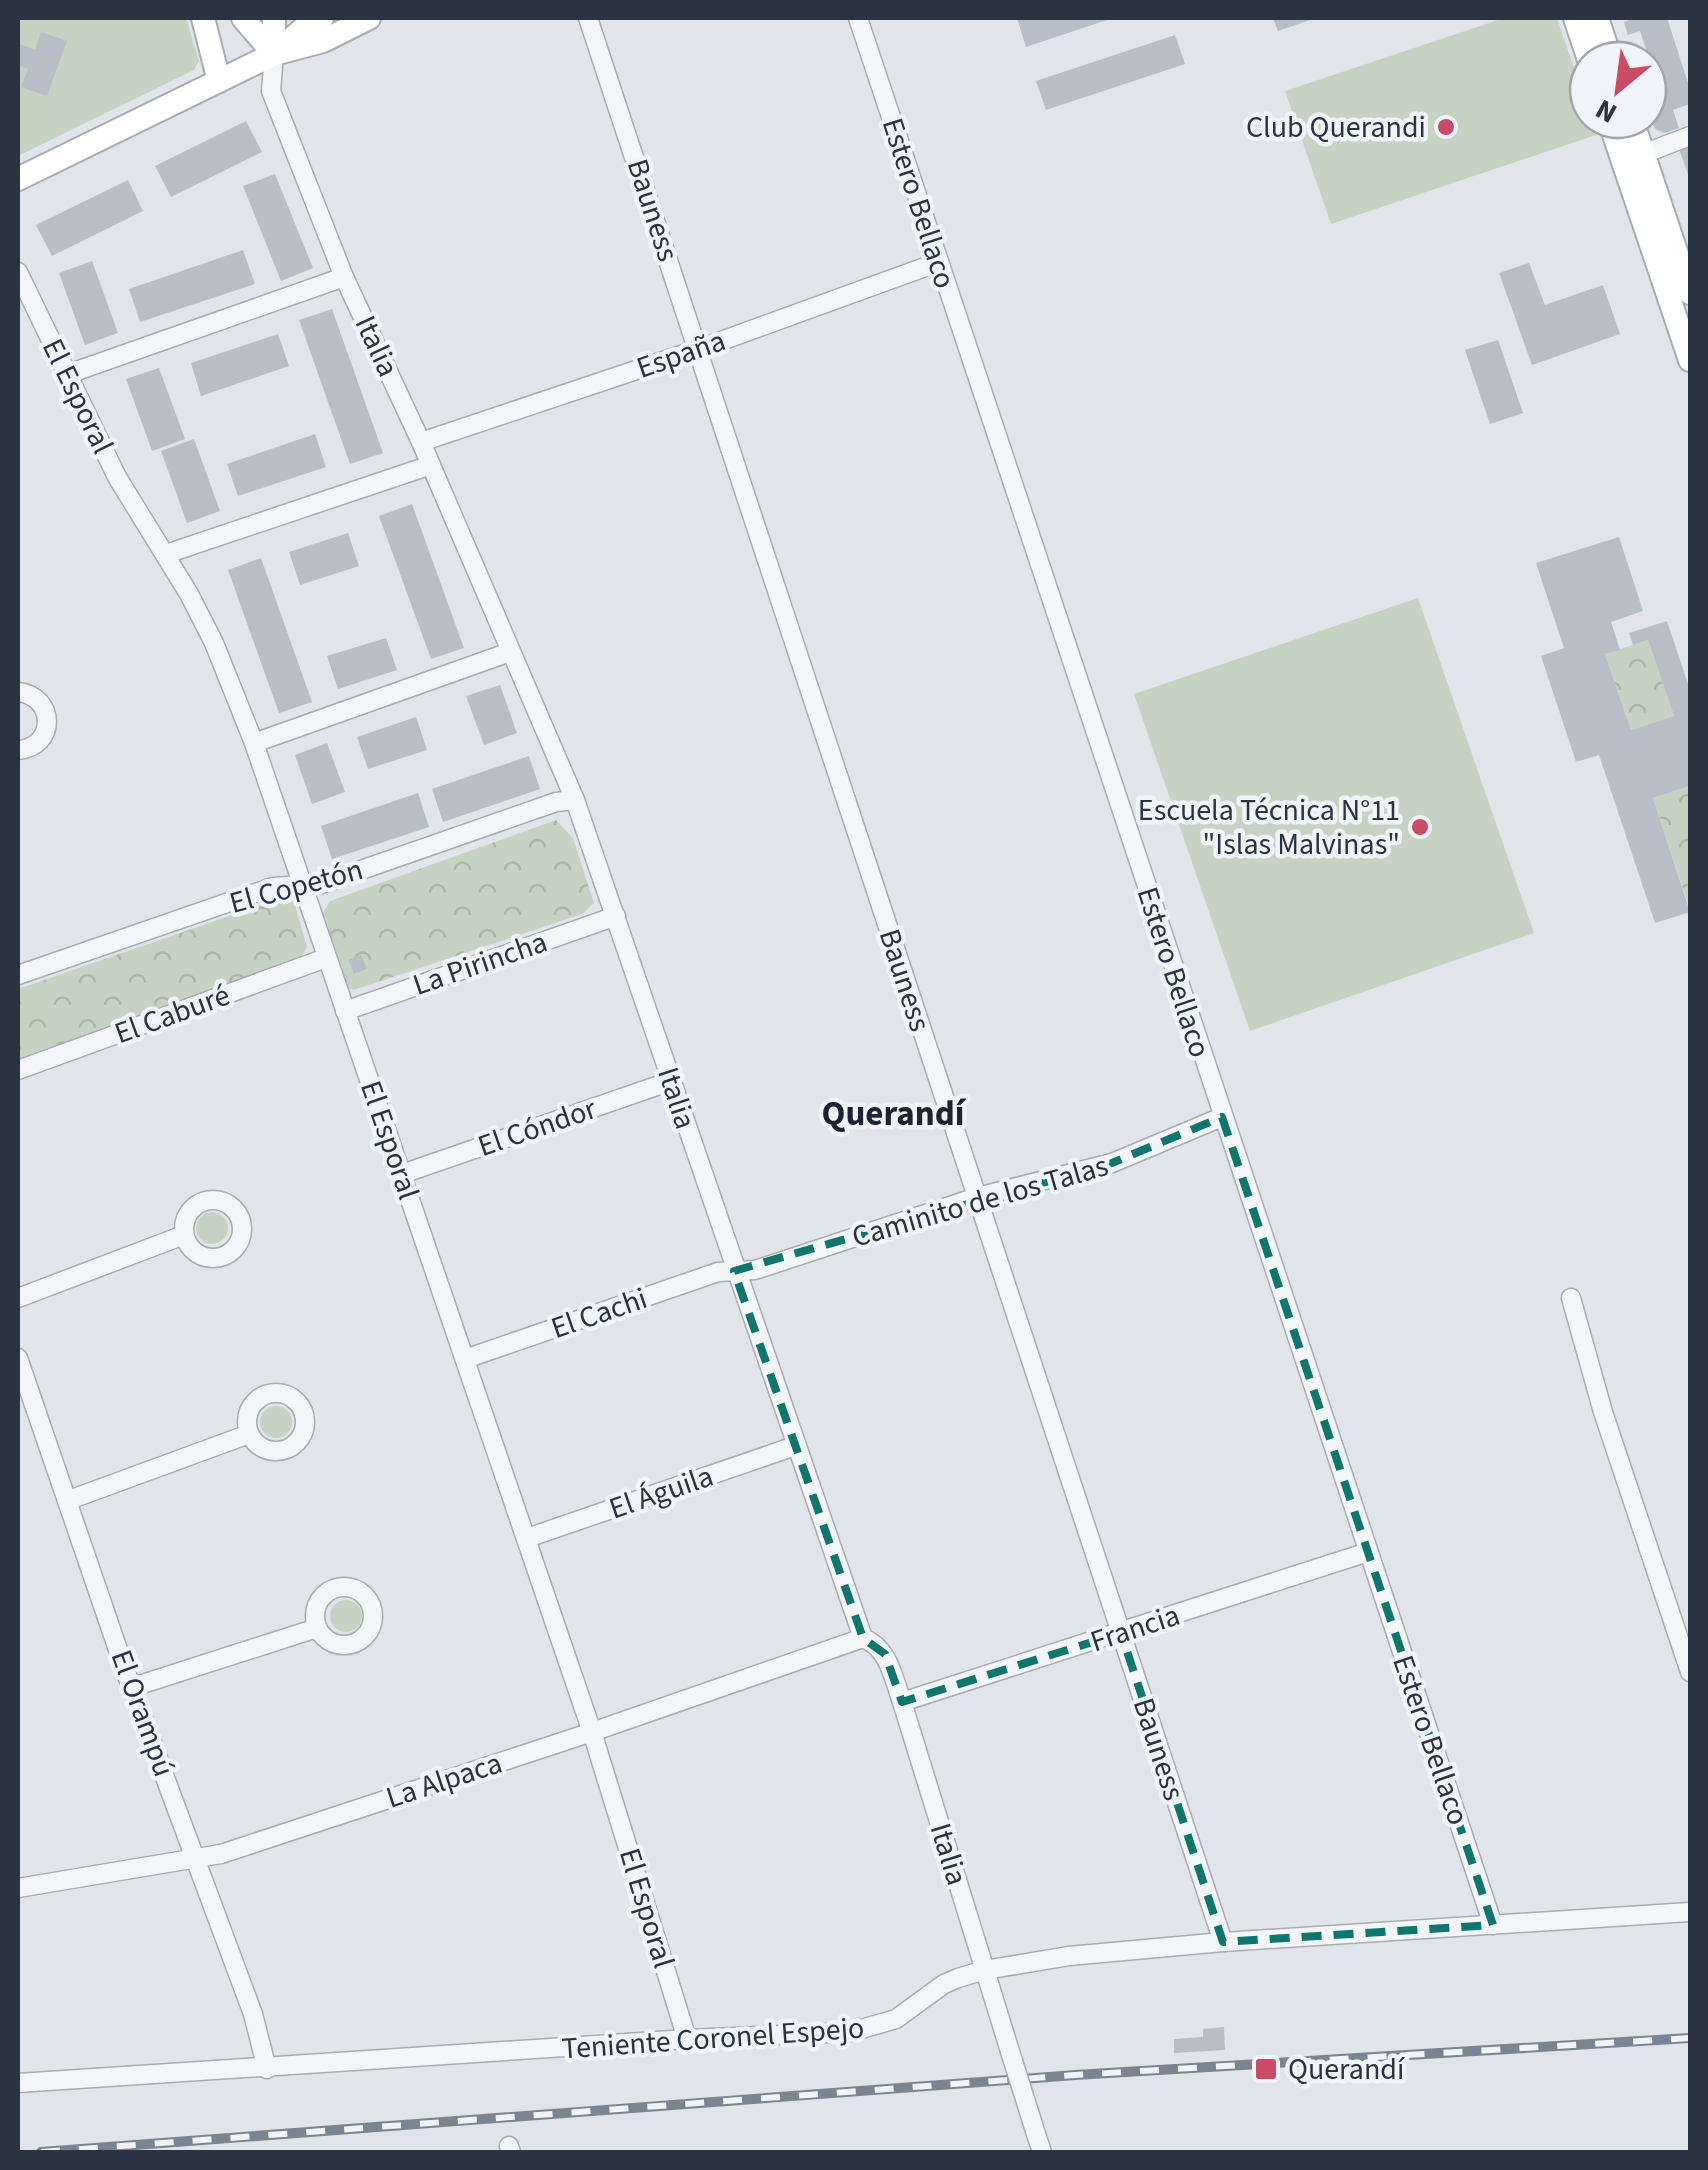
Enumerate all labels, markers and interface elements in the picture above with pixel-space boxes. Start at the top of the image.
north arrow [1568,40,1668,140]
text: N [1589,89,1624,133]
place label: Club Querandi [1246,106,1426,149]
street label: Estero Bellaco [871,112,966,294]
marker: Club Querandi [1435,116,1457,138]
street label: Bauness [616,153,689,267]
street label: Italia [344,309,409,384]
street label: España [631,319,731,390]
street label: El Esporal [31,331,124,461]
place label: Escuela Técnica N°11 "Islas Malvinas" [1138,789,1400,866]
marker: Escuela Técnica N°11 "Islas Malvinas" [1409,816,1431,838]
street label: El Copetón [225,848,368,925]
street label: Estero Bellaco [1126,881,1221,1063]
street label: La Pirincha [407,920,553,1006]
street label: Bauness [868,923,941,1037]
street label: El Caburé [109,974,236,1055]
street label: Italia [646,1062,707,1135]
street label: El Esporal [349,1075,430,1205]
street label: El Cóndor [472,1087,603,1168]
district label: Querandí [821,1089,967,1139]
street label: Caminito de los Talas [847,1144,1113,1259]
street label: El Cachi [545,1277,653,1350]
street label: El Águila [603,1455,719,1530]
street label: Francia [1085,1594,1185,1663]
street label: El Orampú [100,1644,185,1783]
street label: Estero Bellaco [1381,1649,1480,1831]
street label: Bauness [1122,1692,1195,1806]
street label: La Alpaca [381,1742,508,1819]
street label: Italia [919,1818,978,1890]
street label: El Esporal [608,1843,685,1973]
street label: Teniente Coronel Espejo [560,2006,866,2071]
place label: Querandí [1288,2048,1406,2091]
marker: Querandí [1253,2056,1279,2082]

